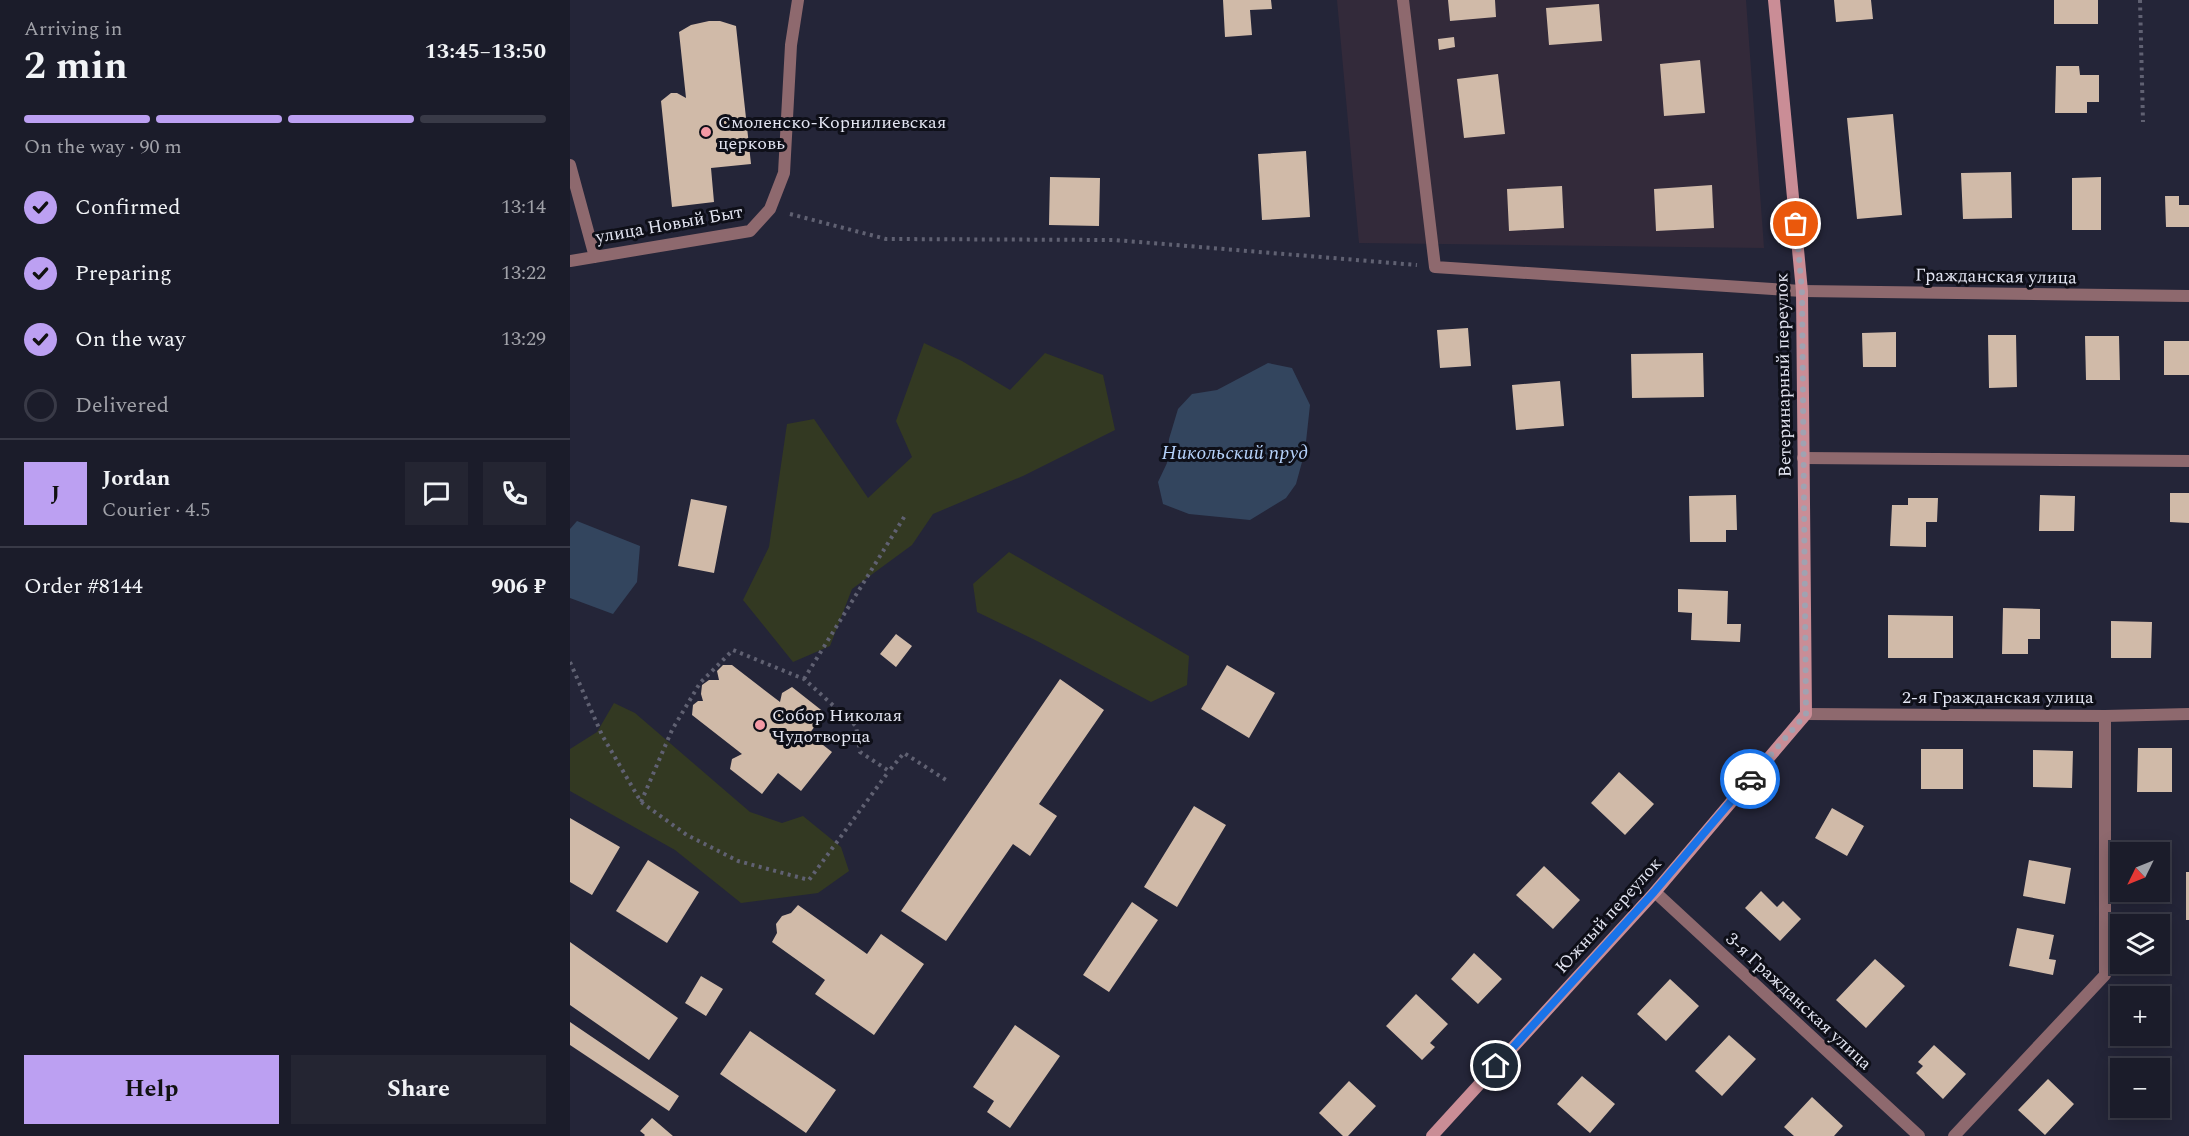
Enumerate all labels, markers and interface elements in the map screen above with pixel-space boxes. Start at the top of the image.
text: Arriving in [24,14,122,44]
text: 13:45–13:50 [424,35,546,68]
text: 2 min [24,37,128,96]
place label: Смоленско-Корнилиевская церковь [718,109,947,157]
marker: Смоленско-Корнилиевская церковь [699,125,713,139]
text: On the way · 90 m [24,132,182,162]
icon: check [24,191,57,224]
text: Confirmed [75,191,181,224]
text: 13:14 [501,192,546,222]
street label: улица Новый Быт [592,198,745,251]
pin [1770,198,1821,249]
icon: bag [1779,207,1812,240]
icon: check [24,257,57,290]
text: Preparing [75,257,172,290]
text: 13:22 [501,258,546,288]
street label: Гражданская улица [1915,262,2077,291]
street label: Ветеринарный переулок [1768,272,1799,477]
icon: check [24,323,57,356]
text: On the way [75,323,186,356]
text: 13:29 [501,324,546,354]
text: Delivered [75,389,169,422]
water label: Никольский пруд [1162,438,1308,468]
text: Jordan [102,462,170,495]
button: chat [405,462,468,525]
button: phone [483,462,546,525]
text: J [51,477,60,510]
text: Courier · 4.5 [102,495,210,525]
text: Order #8144 [24,570,143,603]
text: 906 ₽ [491,570,546,603]
street label: 2-я Гражданская улица [1902,684,2094,711]
place label: Собор Николая Чудотворца [772,702,902,750]
marker: Собор Николая Чудотворца [753,718,767,732]
courier [1720,749,1780,809]
icon: car [1734,763,1767,796]
north arrow [2110,842,2170,902]
map controls [2110,842,2170,1118]
street label: Южный переулок [1549,851,1668,980]
button: layers [2110,914,2170,974]
street label: 3-я Гражданская улица [1719,926,1878,1077]
button: + [2110,986,2170,1046]
pin [1470,1040,1521,1091]
icon: home [1479,1049,1512,1082]
button: Help [24,1055,279,1124]
button: Share [291,1055,546,1124]
button: − [2110,1058,2170,1118]

